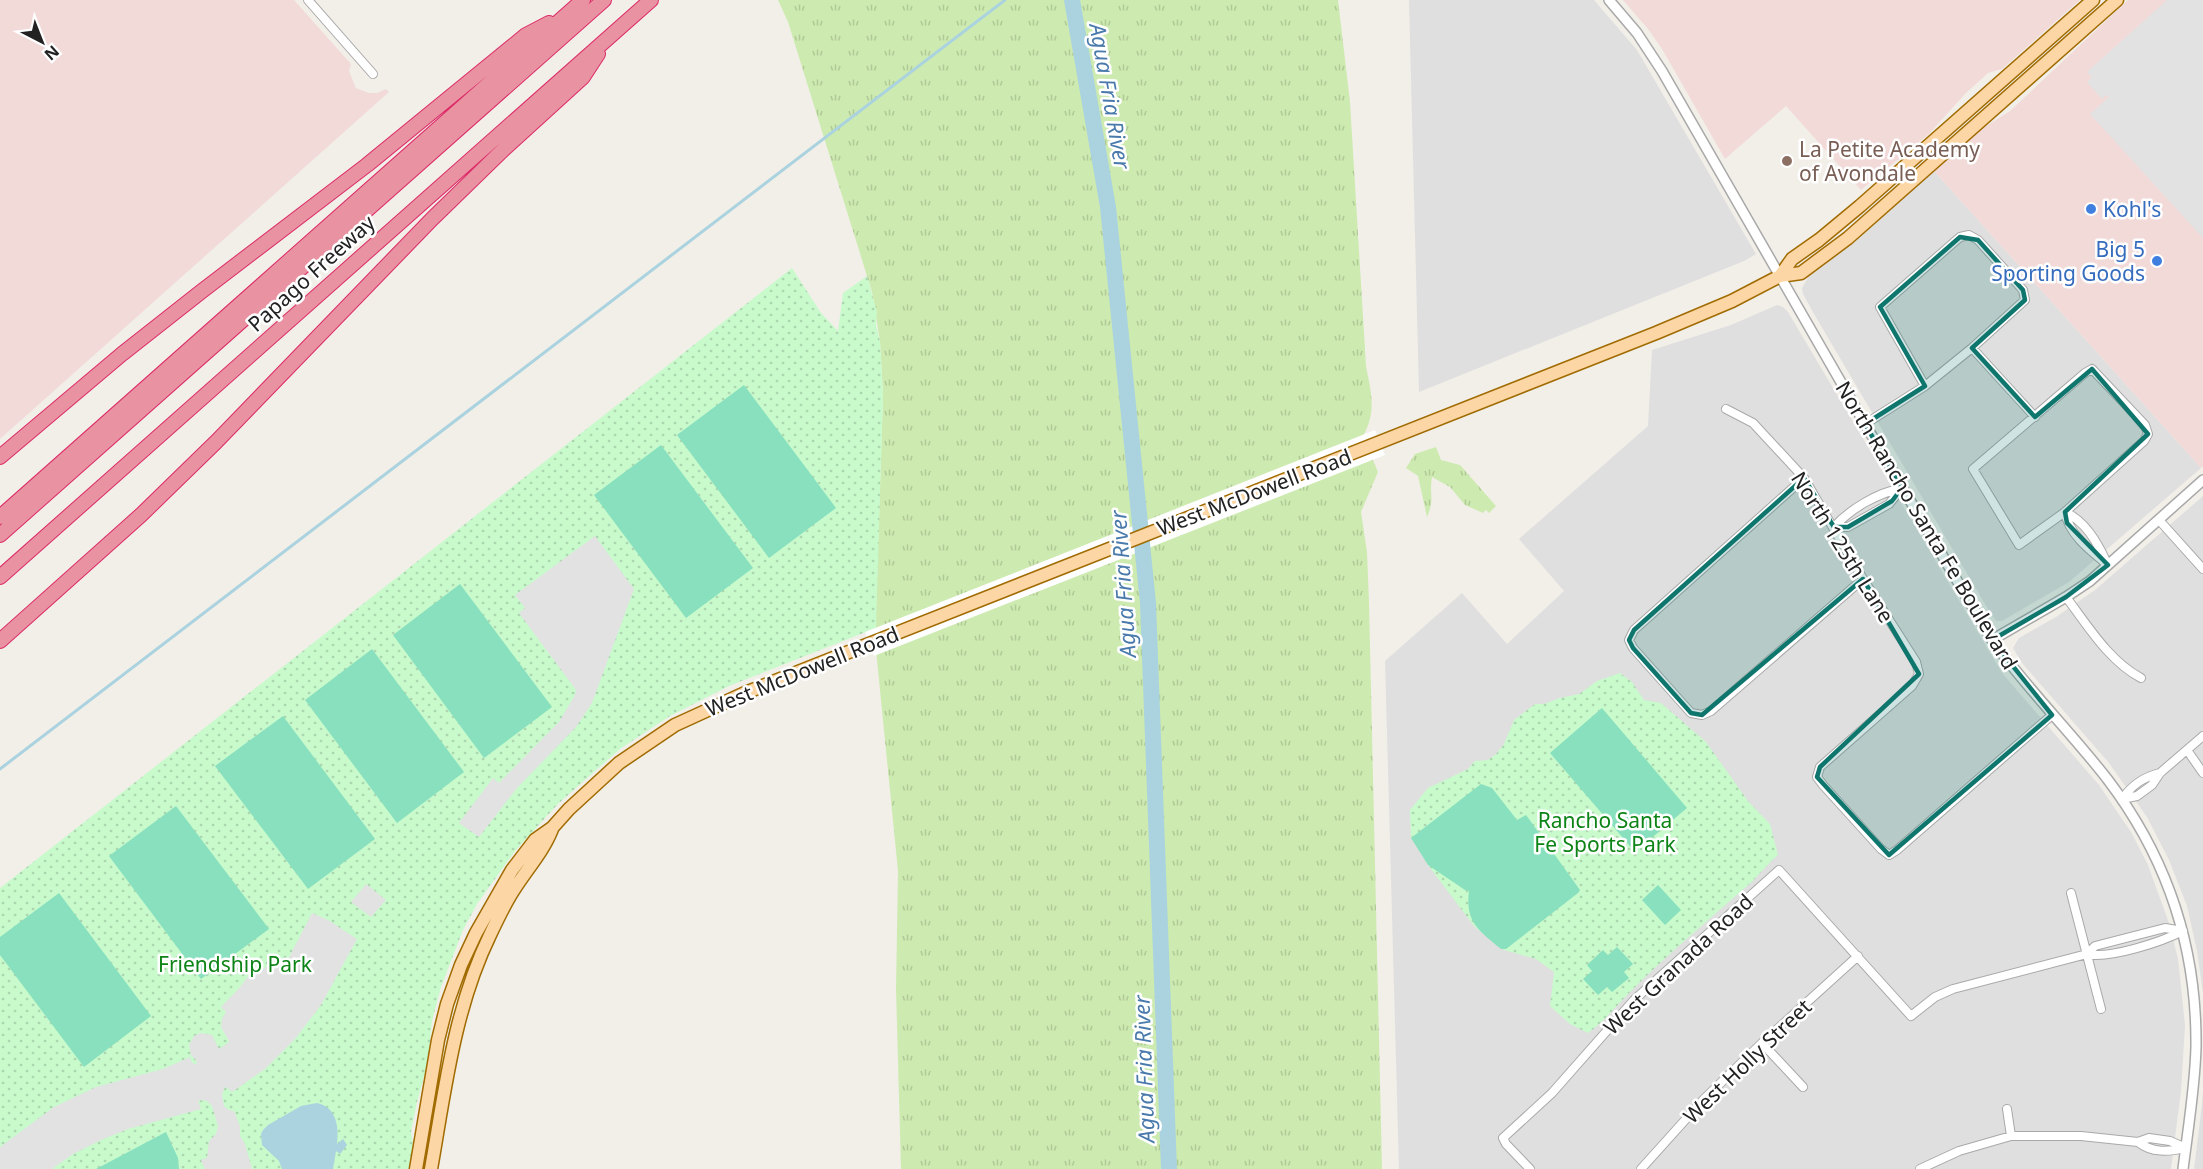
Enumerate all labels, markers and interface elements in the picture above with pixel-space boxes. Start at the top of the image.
north arrow [12,12,72,72]
water label: Agua Fria River [1083,19,1139,172]
text: N [40,41,64,66]
place label: La Petite Academy of Avondale [1799,135,1980,187]
marker: La Petite Academy of Avondale [1780,154,1794,168]
place label: Kohl's [2103,195,2161,223]
marker: Kohl's [2084,202,2098,216]
street label: Papago Freeway [242,208,381,337]
place label: Big 5 Sporting Goods [1991,235,2145,287]
marker: Big 5 Sporting Goods [2150,254,2164,268]
street label: North Rancho Santa Fe Boulevard [1830,376,2024,674]
street label: West McDowell Road [1153,442,1355,542]
street label: North 125th Lane [1785,466,1901,628]
water label: Agua Fria River [1102,508,1142,661]
street label: West McDowell Road [701,619,903,723]
park label: Rancho Santa Fe Sports Park [1534,806,1677,858]
street label: West Granada Road [1597,887,1759,1041]
park label: Friendship Park [158,950,313,978]
street label: West Holly Street [1677,992,1817,1129]
water label: Agua Fria River [1125,994,1161,1145]

